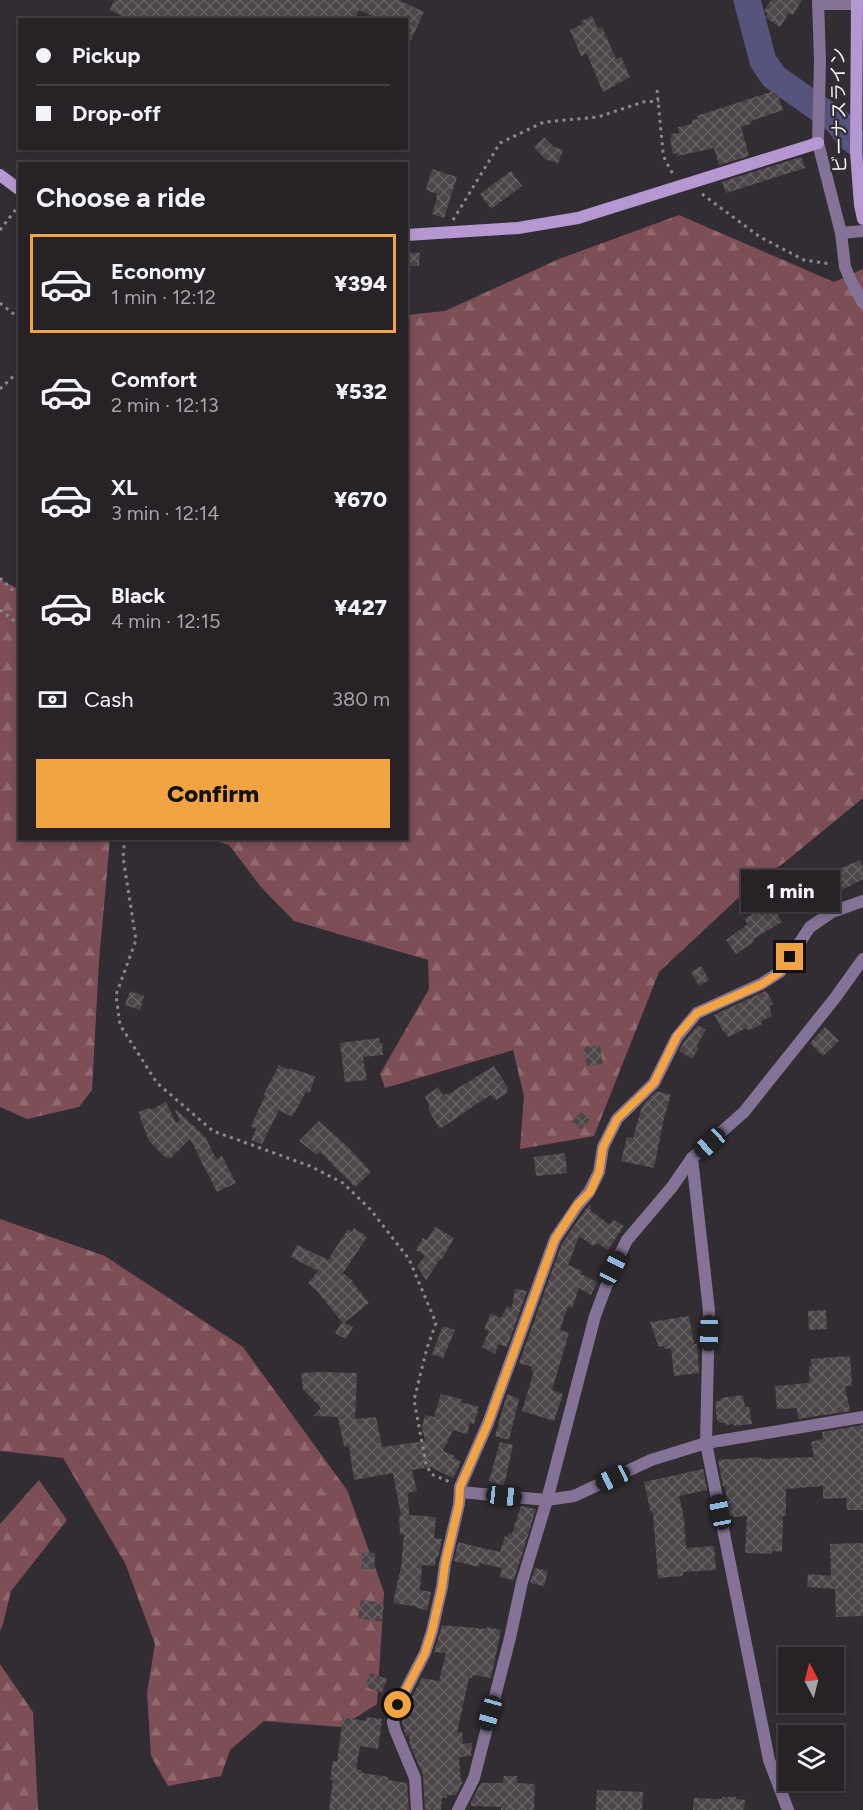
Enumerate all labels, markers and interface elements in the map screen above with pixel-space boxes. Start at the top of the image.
text: Pickup [72,42,141,69]
street label: ビーナスライン [827,47,851,173]
text: Drop-off [72,100,161,127]
text: Choose a ride [36,181,205,214]
icon: car [39,257,93,311]
text: Economy [111,258,206,285]
text: ¥394 [334,270,387,297]
text: 1 min · 12:12 [111,285,216,309]
icon: car [39,365,93,419]
text: Comfort [111,366,197,393]
text: ¥532 [335,378,387,405]
text: 2 min · 12:13 [111,393,219,417]
icon: car [39,473,93,527]
text: XL [111,474,138,501]
text: ¥670 [334,486,387,513]
text: 3 min · 12:14 [111,501,220,525]
icon: car [39,581,93,635]
text: Black [111,582,165,609]
text: ¥427 [334,594,387,621]
text: 4 min · 12:15 [111,609,220,633]
icon: cash [36,683,69,716]
text: Cash [84,686,134,713]
text: 380 m [332,687,390,711]
button: Confirm [36,759,390,828]
callout: 1 min [740,870,840,912]
text: 1 min [767,879,814,903]
route end [776,943,803,970]
car [691,1124,729,1162]
car [597,1248,629,1288]
car [700,1315,718,1351]
car [593,1462,633,1494]
car [485,1485,523,1507]
car [708,1493,732,1531]
north arrow [778,1647,844,1713]
map controls [778,1647,844,1791]
route start [384,1691,411,1718]
car [476,1693,504,1733]
button: layers [778,1725,844,1791]

